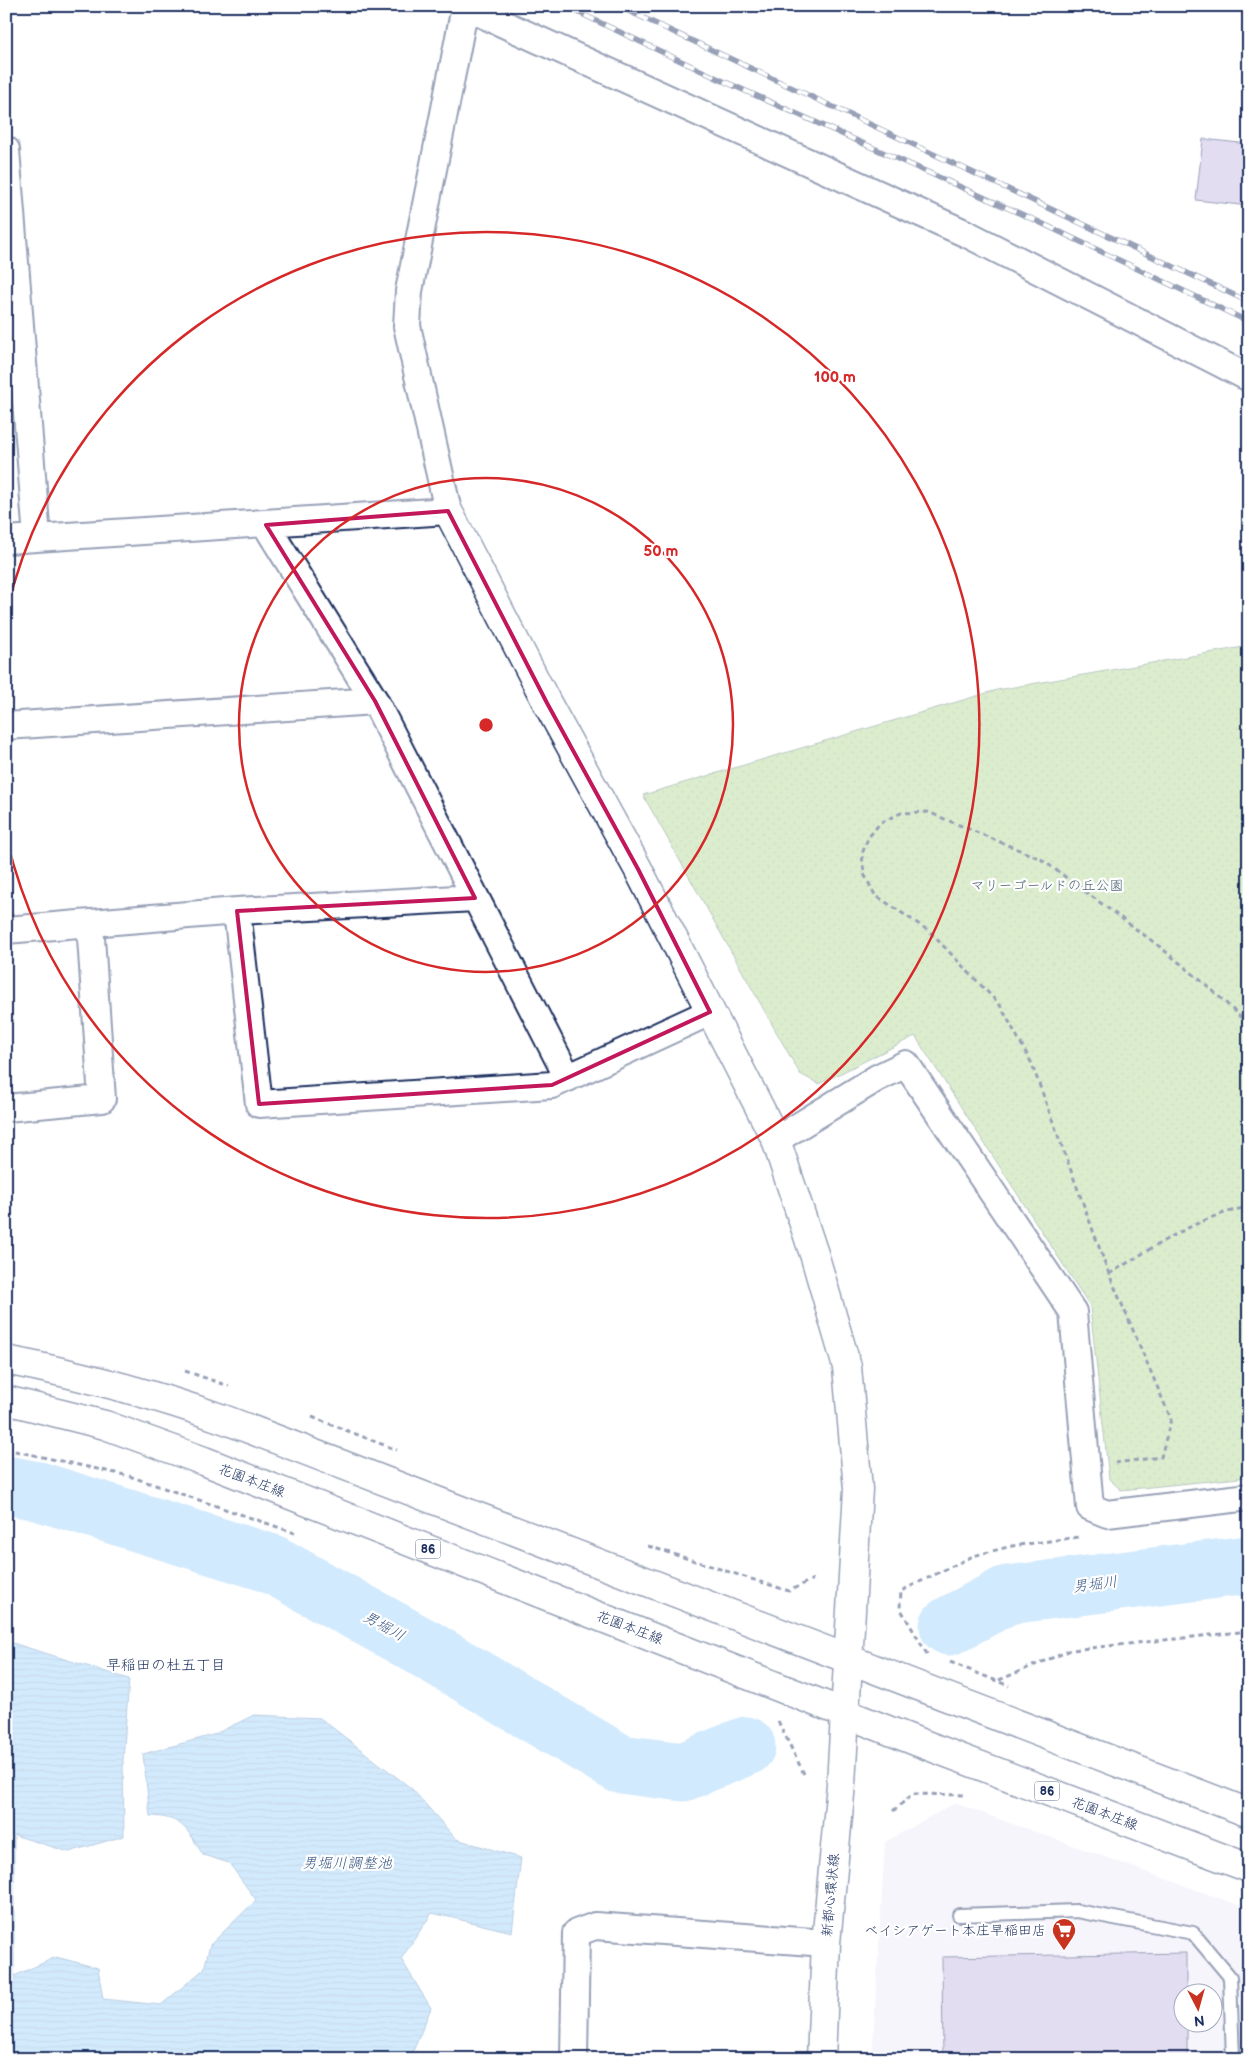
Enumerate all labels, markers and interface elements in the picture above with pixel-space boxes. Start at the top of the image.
text: 100 m [814,368,856,387]
text: 50 m [644,542,679,561]
centre of rings [477,716,495,734]
park label: マリーゴールドの丘公園 [970,877,1124,894]
street label: 花園本庄線 [216,1460,288,1501]
road number: 86 [416,1540,440,1558]
water label: 男堀川 [1072,1572,1119,1597]
water label: 男堀川 [359,1607,408,1646]
street label: 花園本庄線 [594,1607,666,1648]
district label: 早稲田の杜五丁目 [106,1656,226,1675]
road number: 86 [1034,1782,1060,1800]
street label: 花園本庄線 [1069,1793,1141,1834]
street label: 新都心環状線 [818,1852,843,1938]
water label: 男堀川調整池 [302,1854,393,1873]
supermarket icon: ベイシアゲート本庄早稲田店 [1051,1917,1077,1951]
place label: ベイシアゲート本庄早稲田店 [864,1922,1046,1939]
north arrow [1172,1982,1222,2032]
text: N [1193,2011,1205,2029]

